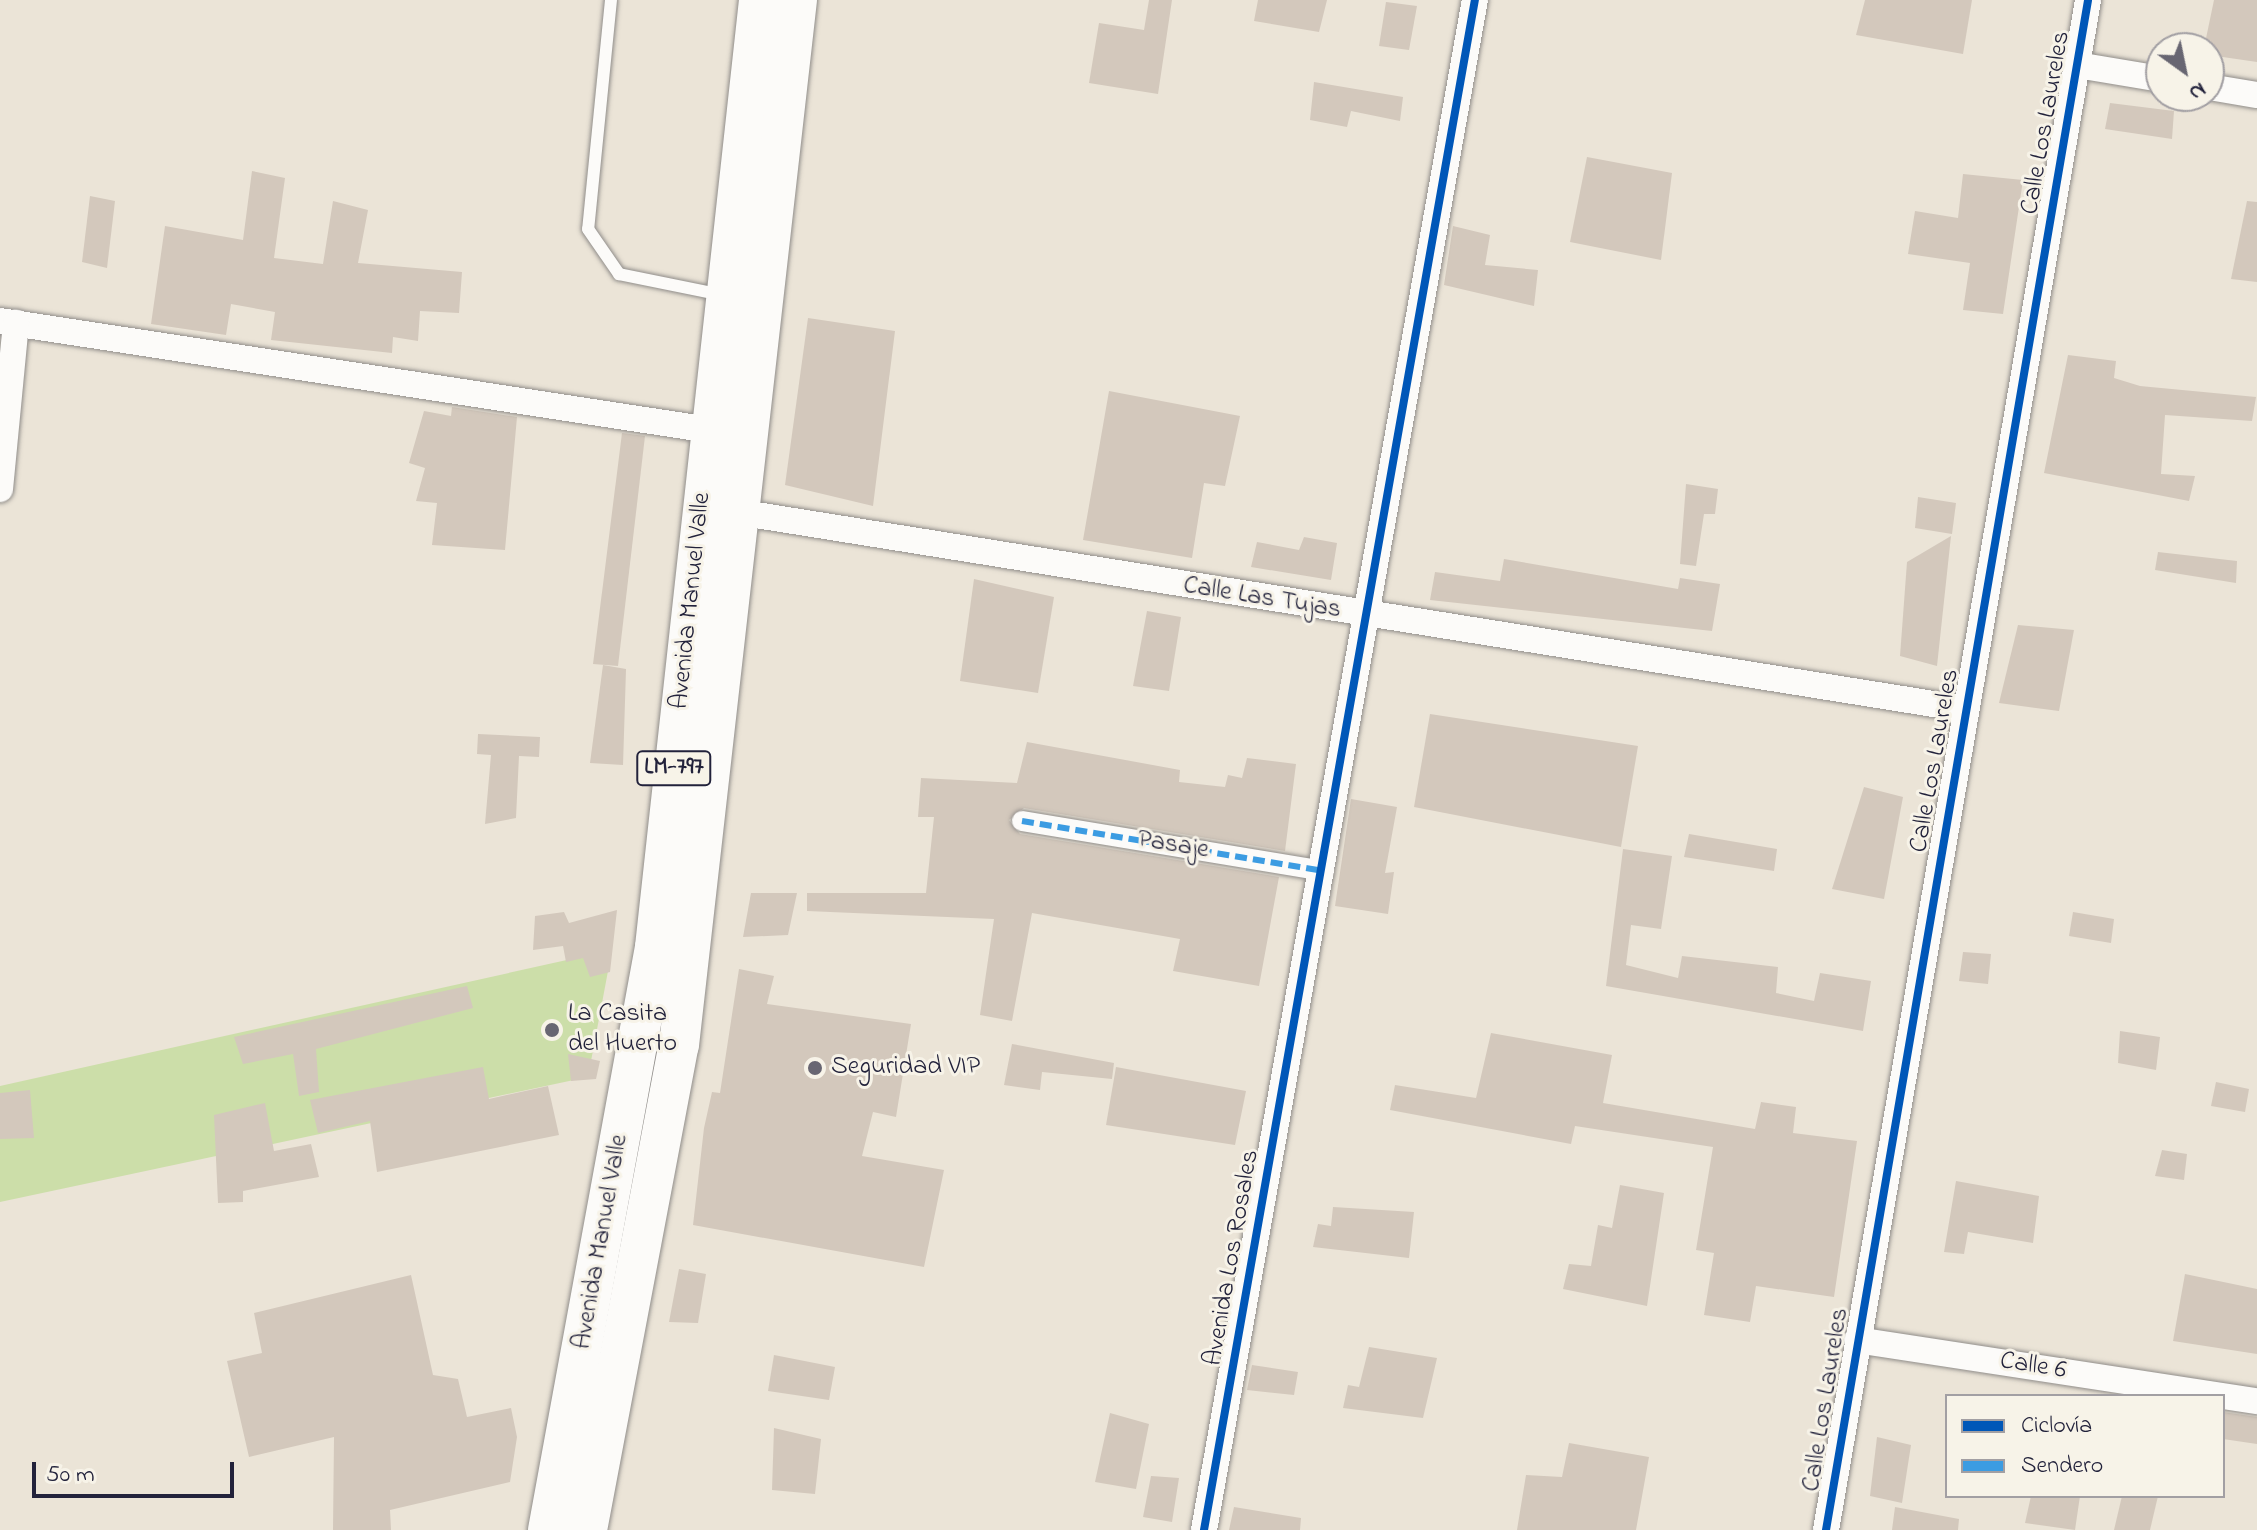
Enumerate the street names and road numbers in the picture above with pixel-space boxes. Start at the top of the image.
street label: Calle Los Laureles [2016,29,2078,217]
street label: Avenida Manuel Valle [665,491,719,711]
street label: Calle Las Tujas [1181,571,1343,627]
street label: Calle Los Laureles [1905,667,1967,855]
road number: LM-797 [636,748,712,788]
street label: Pasaje [1135,825,1211,867]
street label: Avenida Manuel Valle [568,1132,636,1352]
street label: Avenida Los Rosales [1199,1148,1267,1368]
street label: Calle Los Laureles [1797,1306,1857,1494]
street label: Calle 6 [1998,1346,2068,1388]

